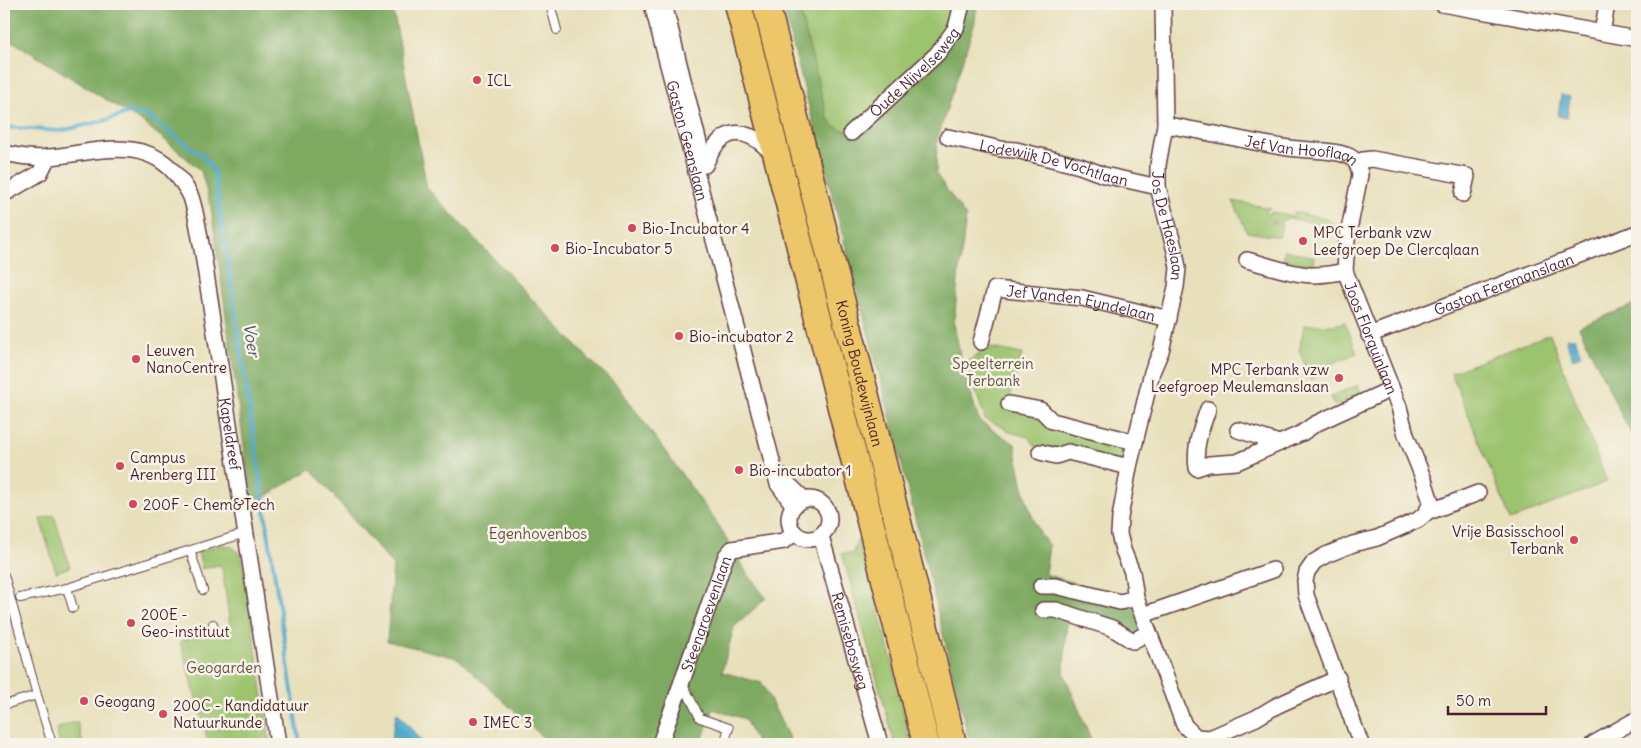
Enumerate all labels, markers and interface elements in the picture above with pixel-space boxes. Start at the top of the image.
street label: Oude Nijvelseweg [865,23,963,121]
place label: ICL [487,71,511,90]
marker: ICL [471,74,483,86]
street label: Gaston Geenslaan [663,78,713,203]
street label: Jef Van Hooflaan [1243,131,1364,169]
street label: Lodewijk De Vochtlaan [978,135,1130,190]
street label: Jos De Haeslaan [1149,171,1188,282]
place label: Bio-Incubator 4 [642,219,750,238]
marker: Bio-Incubator 4 [626,222,638,234]
place label: MPC Terbank vzw Leefgroep De Clercqlaan [1313,223,1479,259]
marker: MPC Terbank vzw Leefgroep De Clercqlaan [1297,235,1309,247]
place label: Bio-Incubator 5 [565,239,673,258]
marker: Bio-Incubator 5 [549,242,561,254]
street label: Gaston Feremanslaan [1431,248,1576,319]
street label: Joos Florquinlaan [1341,279,1403,397]
street label: Jef Vanden Eyndelaan [1006,281,1158,325]
street label: Koning Boudewijnlaan [832,298,888,449]
water label: Voer [240,322,265,361]
place label: Bio-incubator 2 [689,327,794,346]
marker: Bio-incubator 2 [673,330,685,342]
place label: Leuven NanoCentre [146,341,227,377]
marker: Leuven NanoCentre [130,353,142,365]
park label: Speelterrein Terbank [952,354,1034,390]
place label: MPC Terbank vzw Leefgroep Meulemanslaan [1151,360,1329,396]
marker: MPC Terbank vzw Leefgroep Meulemanslaan [1333,372,1345,384]
street label: Kapeldreef [216,396,246,473]
place label: Campus Arenberg III [130,448,216,484]
marker: Campus Arenberg III [114,460,126,472]
place label: Bio-incubator 1 [749,461,851,480]
marker: Bio-incubator 1 [733,464,745,476]
place label: 200F - Chem&Tech [143,495,275,514]
marker: 200F - Chem&Tech [127,498,139,510]
place label: Vrije Basisschool Terbank [1452,522,1564,558]
park label: Egenhovenbos [489,524,587,543]
marker: Vrije Basisschool Terbank [1568,534,1580,546]
street label: Steengroevenlaan [677,553,735,674]
street label: Remisebosweg [828,590,874,692]
place label: 200E - Geo-instituut [141,605,230,641]
marker: 200E - Geo-instituut [125,617,137,629]
park label: Geogarden [186,658,262,677]
scale bar [1448,683,1546,715]
text: 50 m [1456,691,1491,710]
place label: Geogang [94,692,155,711]
marker: Geogang [78,695,90,707]
place label: 200C - Kandidatuur Natuurkunde [173,696,309,732]
marker: 200C - Kandidatuur Natuurkunde [157,708,169,720]
place label: IMEC 3 [483,713,532,732]
marker: IMEC 3 [467,716,479,728]

